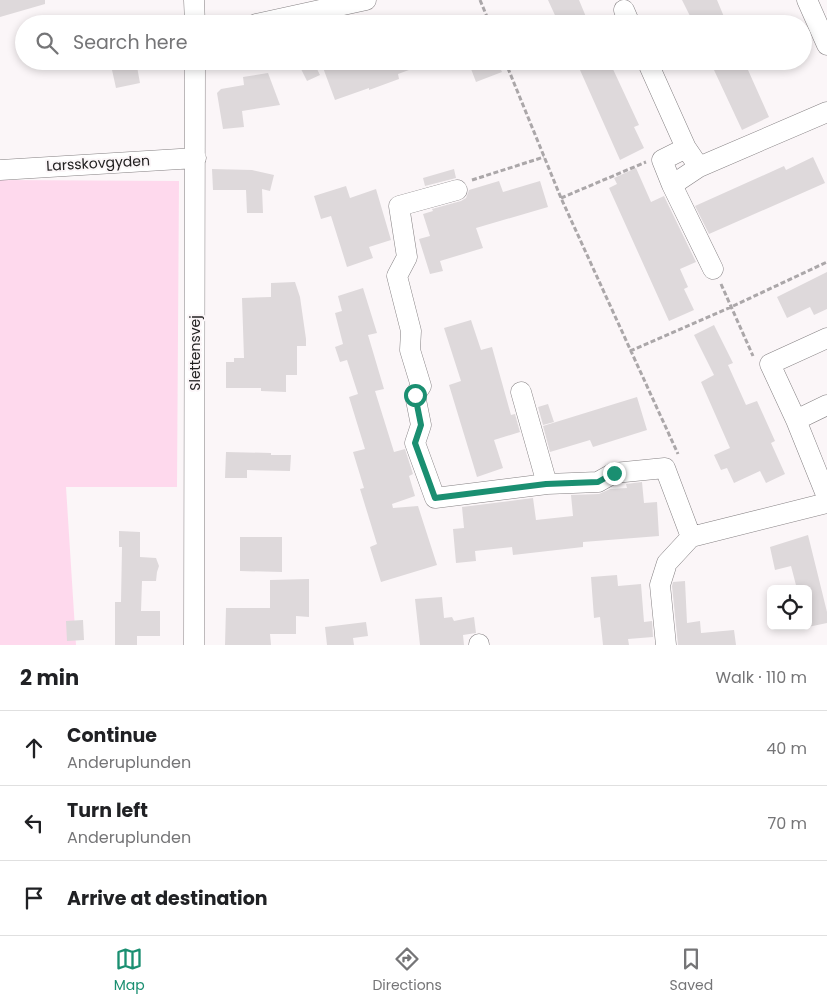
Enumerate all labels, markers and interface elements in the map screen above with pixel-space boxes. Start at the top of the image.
search box [15,15,812,70]
icon: search [33,29,61,57]
text: Search here [73,29,187,56]
street label: Larsskovgyden [46,150,150,176]
street label: Slettensvej [185,315,205,391]
route start [404,384,427,407]
route end [603,462,626,485]
map controls [767,585,812,630]
button: locate [767,585,812,630]
text: 2 min [20,663,79,692]
text: Walk · 110 m [715,666,807,689]
text: Continue [67,722,157,749]
icon: ahead [20,734,48,762]
text: 40 m [766,737,807,760]
text: Anderuplunden [67,751,191,774]
text: Turn left [67,797,148,824]
icon: left [20,809,48,837]
text: 70 m [767,812,807,835]
text: Anderuplunden [67,826,191,849]
icon: arrive [20,884,48,912]
text: Arrive at destination [67,885,268,912]
tab: Map [114,945,145,996]
tab: Directions [372,945,442,996]
tab: Saved [669,945,713,996]

